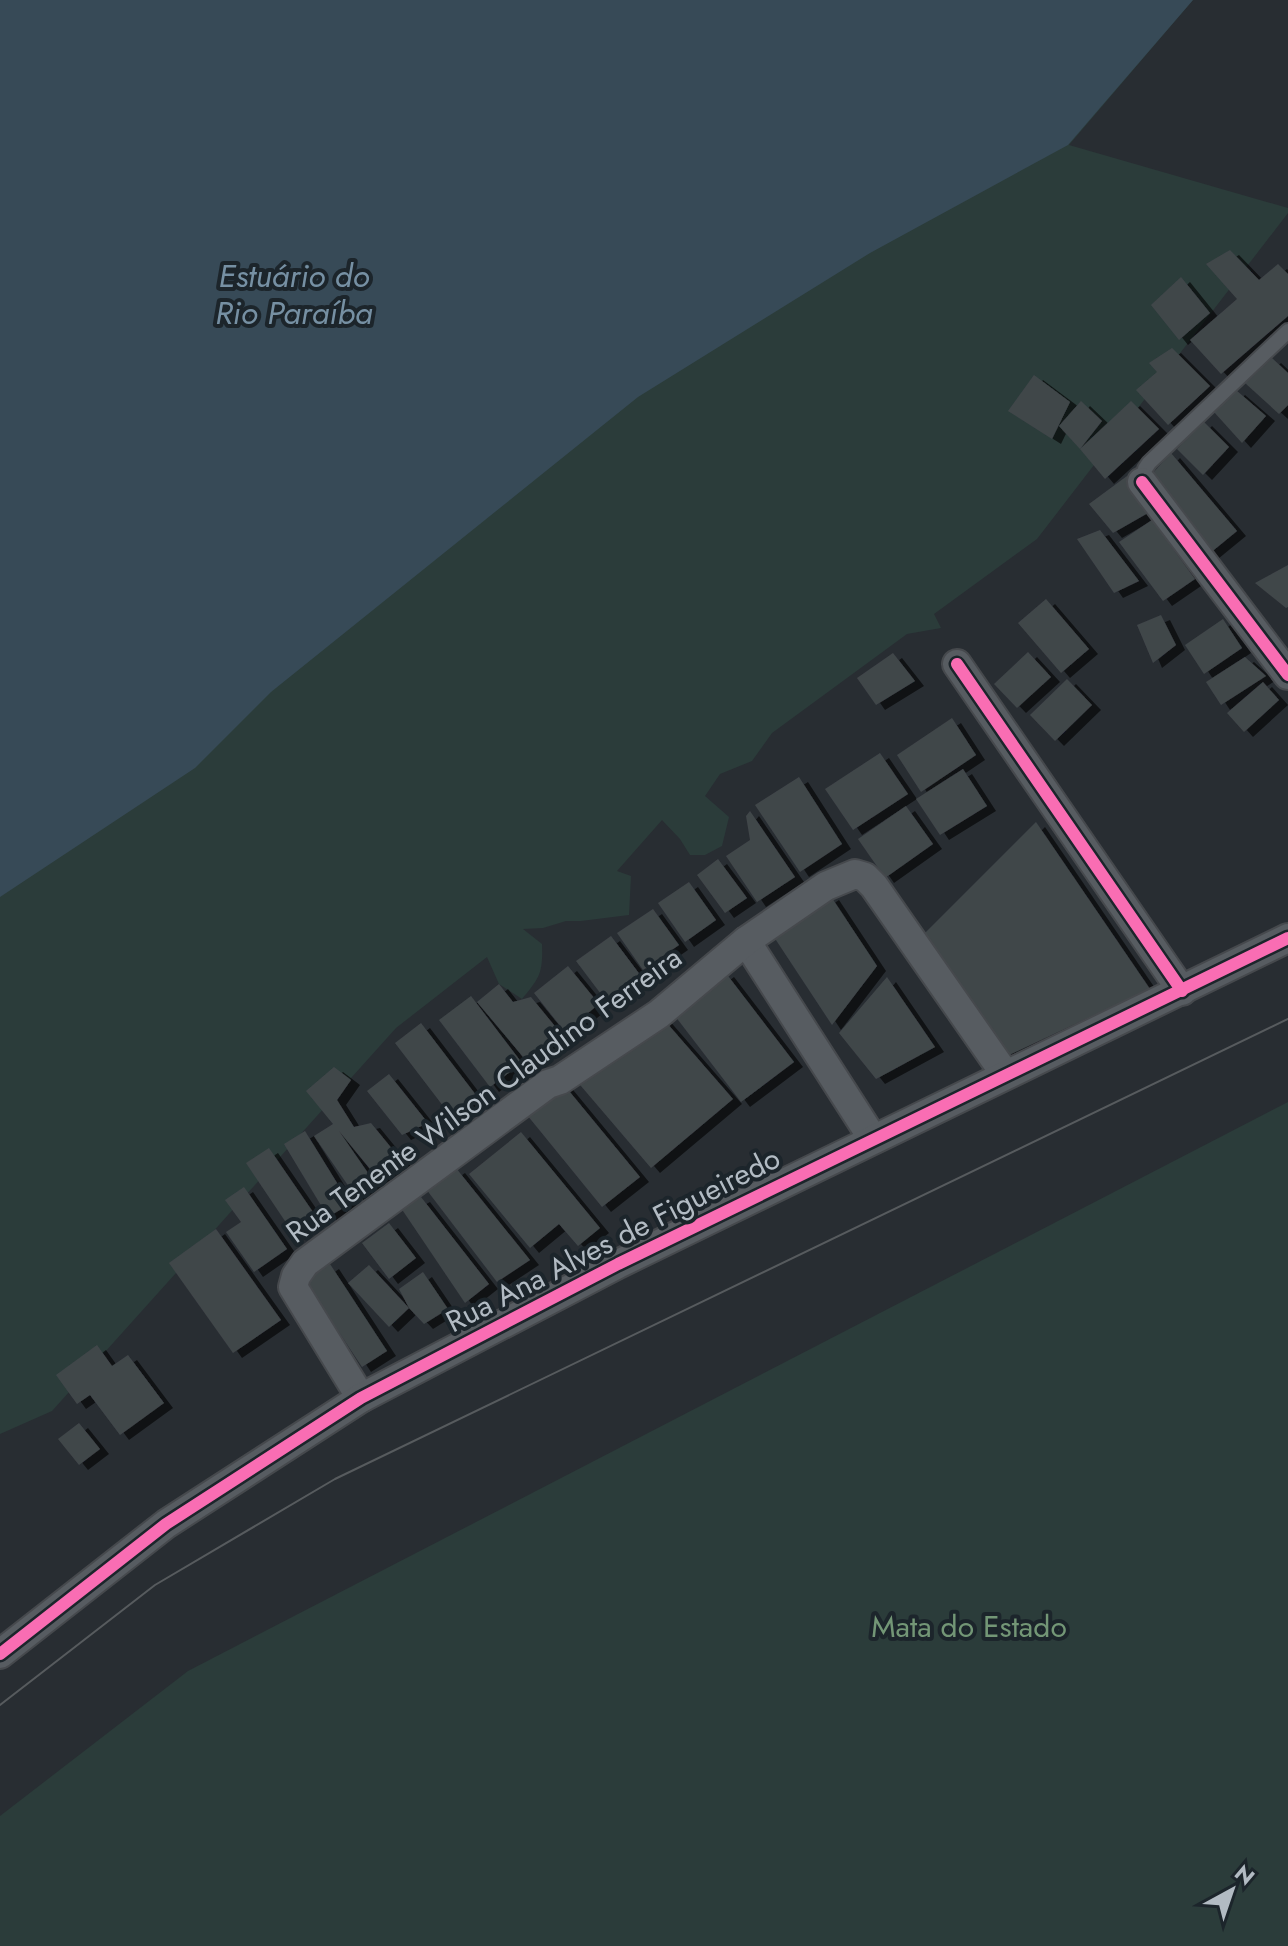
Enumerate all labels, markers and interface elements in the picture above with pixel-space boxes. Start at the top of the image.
water label: Estuário do Rio Paraíba [215,253,373,336]
street label: Rua Tenente Wilson Claudino Ferreira [277,936,690,1253]
street label: Rua Ana Alves de Figueiredo [438,1136,787,1343]
park label: Mata do Estado [871,1605,1067,1648]
north arrow [1192,1850,1272,1930]
text: N [1228,1857,1262,1893]

